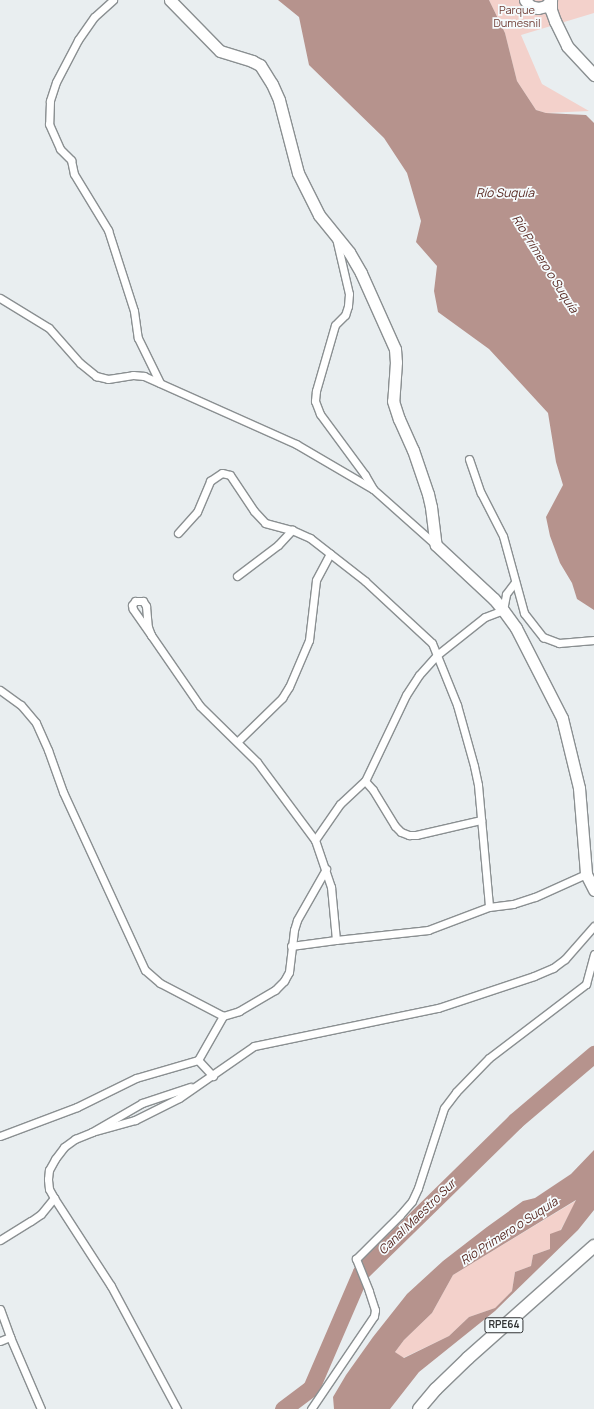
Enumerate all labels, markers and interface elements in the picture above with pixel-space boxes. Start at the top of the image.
park label: Parque Dumesnil [493,4,541,30]
water label: Río Suquía [476,186,534,200]
water label: Río Primero o Suquía [509,212,581,316]
water label: Canal Maestro Sur [375,1177,459,1257]
water label: Río Primero o Suquía [458,1194,560,1268]
road number: RPE64 [484,1317,524,1333]

